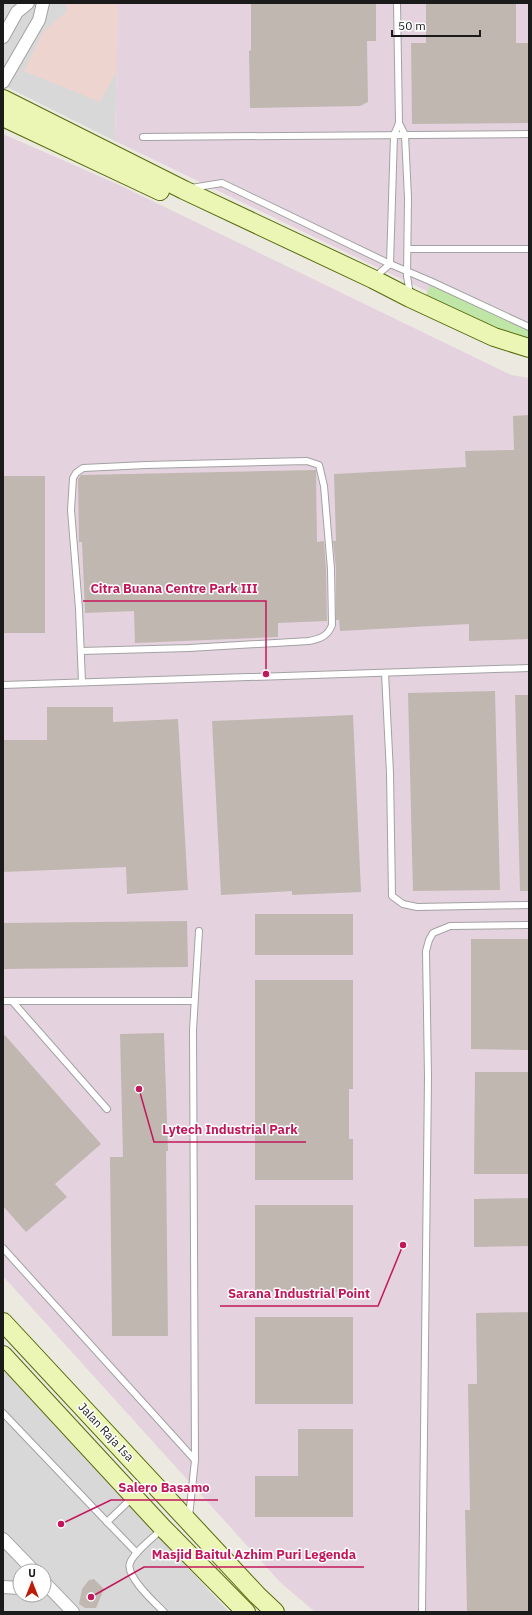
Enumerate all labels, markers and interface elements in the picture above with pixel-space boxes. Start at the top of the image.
scale bar [392,12,480,38]
text: 50 m [398,18,426,33]
callout: Citra Buana Centre Park III [83,576,266,601]
text: Citra Buana Centre Park III [90,580,258,597]
callout: Lytech Industrial Park [154,1117,306,1142]
text: Lytech Industrial Park [162,1121,298,1138]
callout: Sarana Industrial Point [220,1281,378,1306]
text: Sarana Industrial Point [228,1285,370,1302]
street label: Jalan Raja Isa [75,1399,138,1465]
callout: Salero Basamo [111,1475,218,1500]
text: Salero Basamo [118,1479,210,1496]
callout: Masjid Baitul Azhim Puri Legenda [144,1542,364,1567]
text: Masjid Baitul Azhim Puri Legenda [152,1546,356,1563]
north arrow [12,1563,52,1603]
text: U [28,1566,36,1580]

